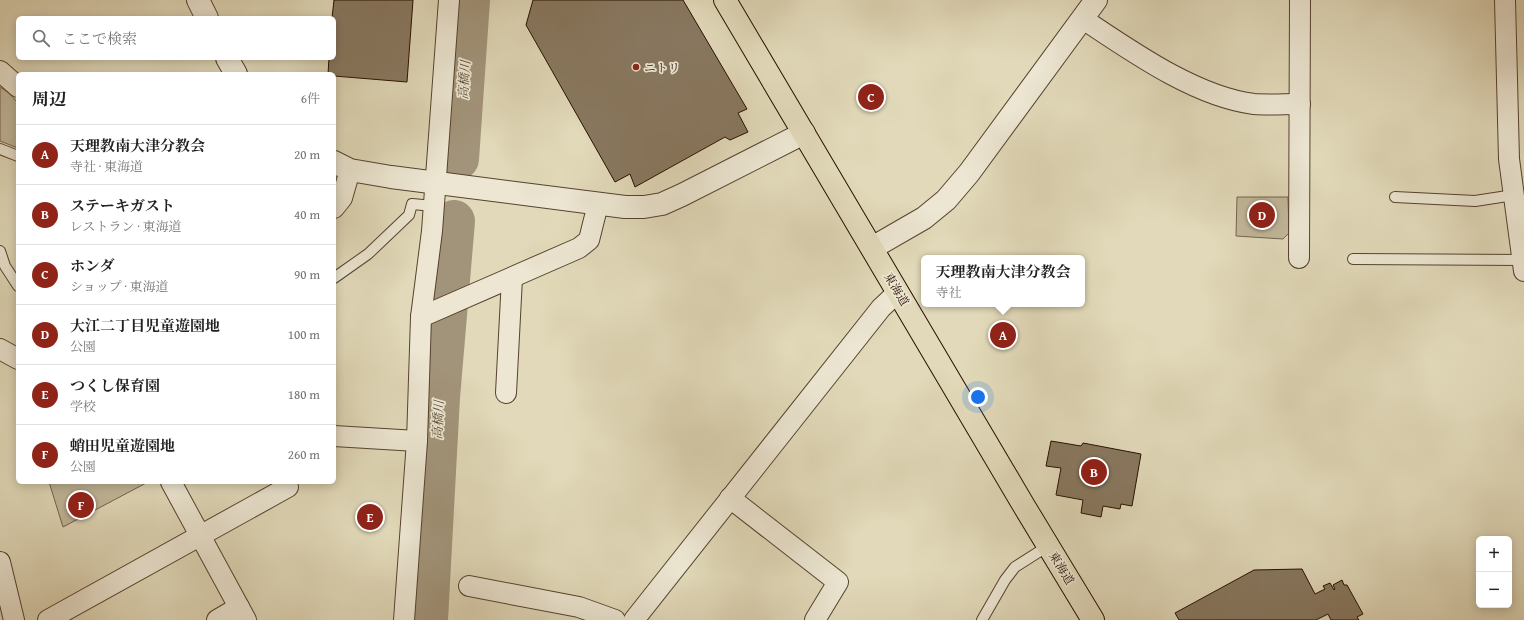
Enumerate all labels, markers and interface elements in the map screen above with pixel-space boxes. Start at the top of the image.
search box [16,16,336,60]
icon: search [30,27,52,49]
text: ここで検索 [62,28,137,49]
water label: 高橋川 [453,58,475,100]
place label: ニトリ [644,59,680,76]
marker: ニトリ [631,62,641,72]
pin: C [858,82,884,112]
text: 周辺 [32,86,66,111]
text: 6件 [301,89,320,108]
text: 天理教南大津分教会 [70,135,205,156]
text: A [41,145,49,164]
text: 20 m [294,145,320,164]
text: 寺社 · 東海道 [70,157,143,176]
text: ステーキガスト [70,195,175,216]
pin: D [1249,200,1275,230]
text: B [41,205,49,224]
text: 40 m [294,205,320,224]
text: レストラン · 東海道 [70,217,182,236]
text: ホンダ [70,255,114,276]
popup [921,255,1085,307]
text: 天理教南大津分教会 [935,261,1071,282]
text: C [41,265,49,284]
text: 90 m [294,265,320,284]
street label: 東海道 [880,269,914,309]
text: ショップ · 東海道 [70,277,169,296]
text: 寺社 [935,283,962,302]
text: 大江二丁目児童遊園地 [70,315,220,336]
pin: A [990,320,1016,350]
text: D [41,325,49,344]
text: 100 m [288,325,320,344]
text: 公園 [70,337,96,356]
text: つくし保育園 [70,375,160,396]
text: E [42,385,48,404]
text: 180 m [288,385,320,404]
your location [968,387,988,407]
text: 学校 [70,397,96,416]
water label: 高橋川 [427,398,449,440]
text: 蛸田児童遊園地 [70,435,175,456]
text: F [42,445,48,464]
text: 260 m [288,445,320,464]
text: 公園 [70,457,96,476]
pin: B [1081,457,1107,487]
pin: F [68,490,94,520]
pin: E [357,502,383,532]
map controls [1476,536,1512,608]
button: + [1476,536,1512,572]
street label: 東海道 [1045,548,1079,588]
button: − [1476,572,1512,608]

